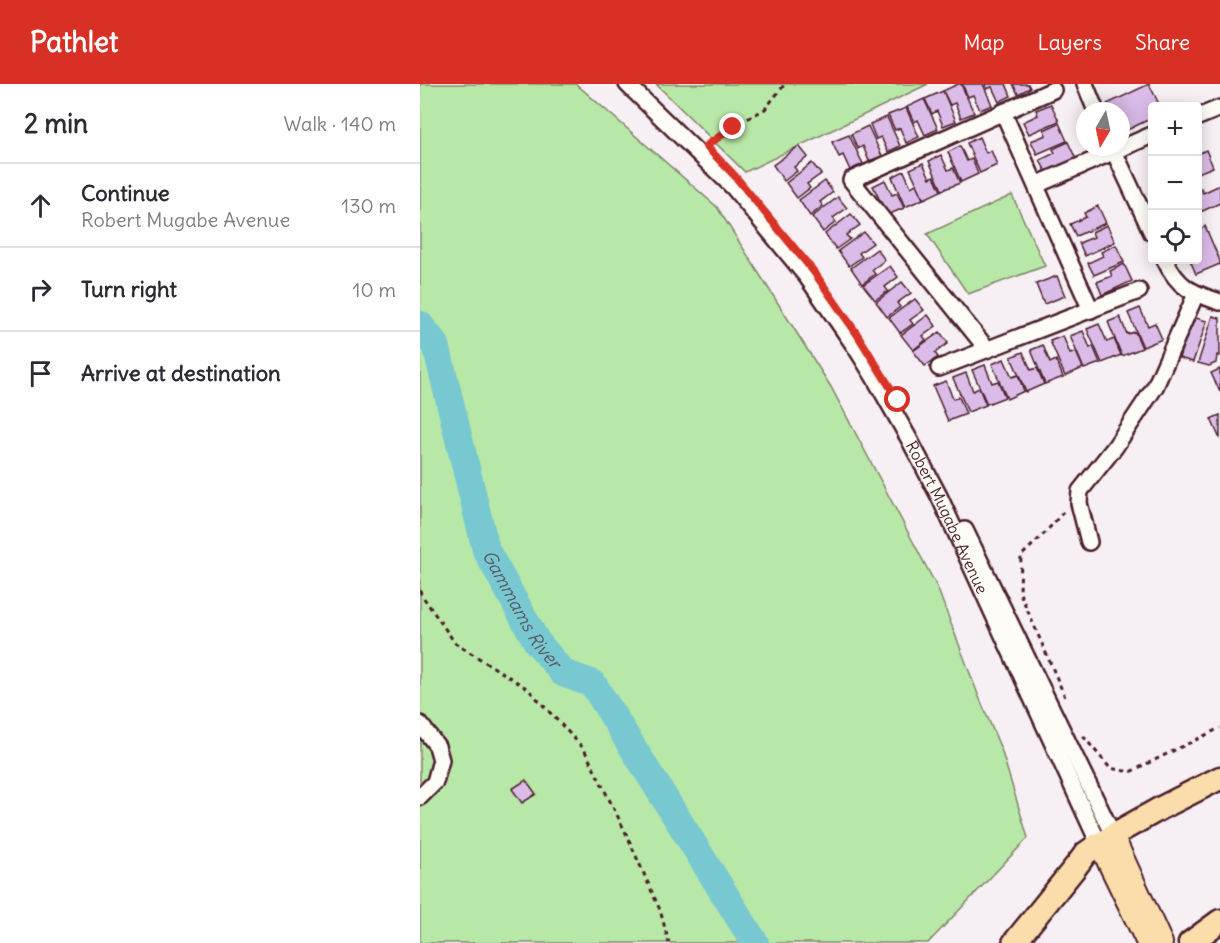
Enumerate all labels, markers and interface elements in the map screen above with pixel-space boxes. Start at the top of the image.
text: Pathlet [30,24,119,60]
text: Map [964,29,1004,56]
text: Layers [1037,29,1102,56]
text: Share [1135,29,1190,56]
north arrow [1076,102,1130,156]
map controls [1148,102,1202,264]
button: + [1148,102,1202,156]
text: 2 min [24,107,88,140]
text: Walk · 140 m [283,111,396,136]
route end [719,113,745,139]
button: − [1148,156,1202,210]
text: Continue [81,179,170,207]
icon: ahead [24,189,57,222]
text: 130 m [341,193,396,218]
text: Robert Mugabe Avenue [81,207,290,232]
button: locate [1148,210,1202,264]
icon: right [24,273,57,306]
text: Turn right [81,275,177,303]
text: 10 m [353,277,396,302]
icon: arrive [24,357,57,390]
text: Arrive at destination [81,359,281,387]
route start [884,386,910,412]
street label: Robert Mugabe Avenue [902,437,993,597]
water label: Gammams River [477,546,568,675]

